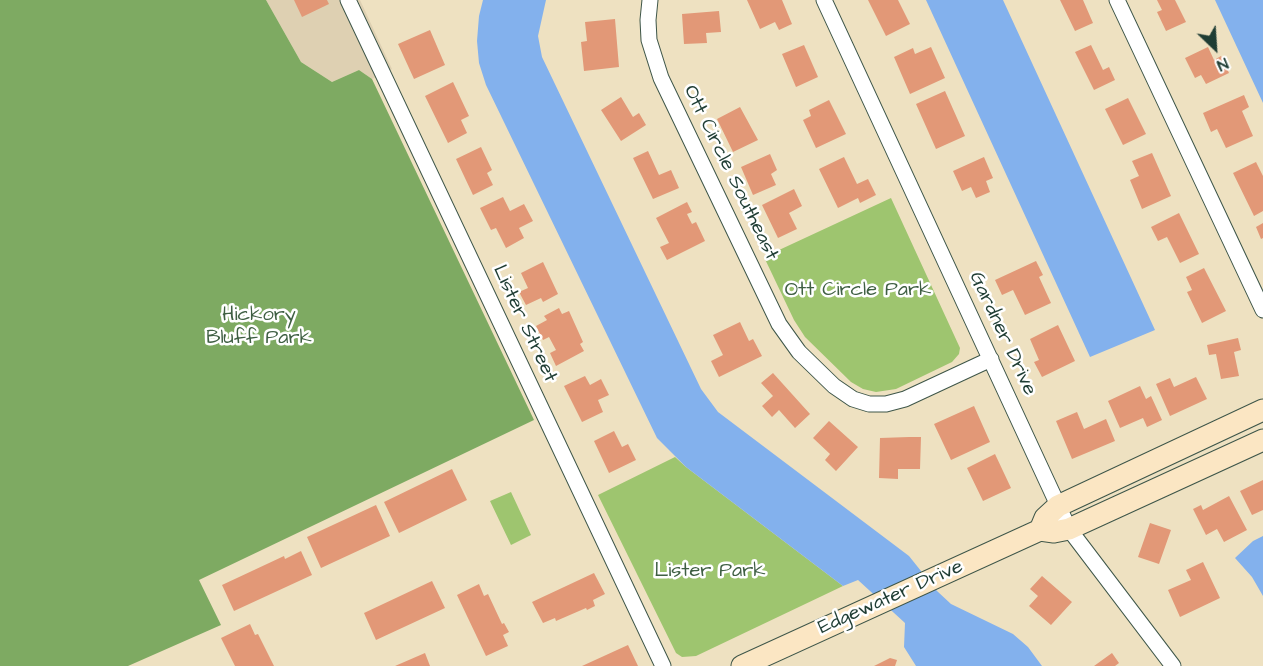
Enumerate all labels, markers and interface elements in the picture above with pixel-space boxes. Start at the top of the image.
north arrow [1185,18,1245,78]
text: N [1213,52,1232,76]
street label: Ott Circle Southeast [677,82,783,264]
street label: Lister Street [486,262,562,386]
street label: Gardner Drive [963,268,1041,400]
park label: Ott Circle Park [785,279,931,303]
park label: Hickory Bluff Park [206,304,312,351]
street label: Edgewater Drive [815,555,967,641]
park label: Lister Park [654,560,766,584]

